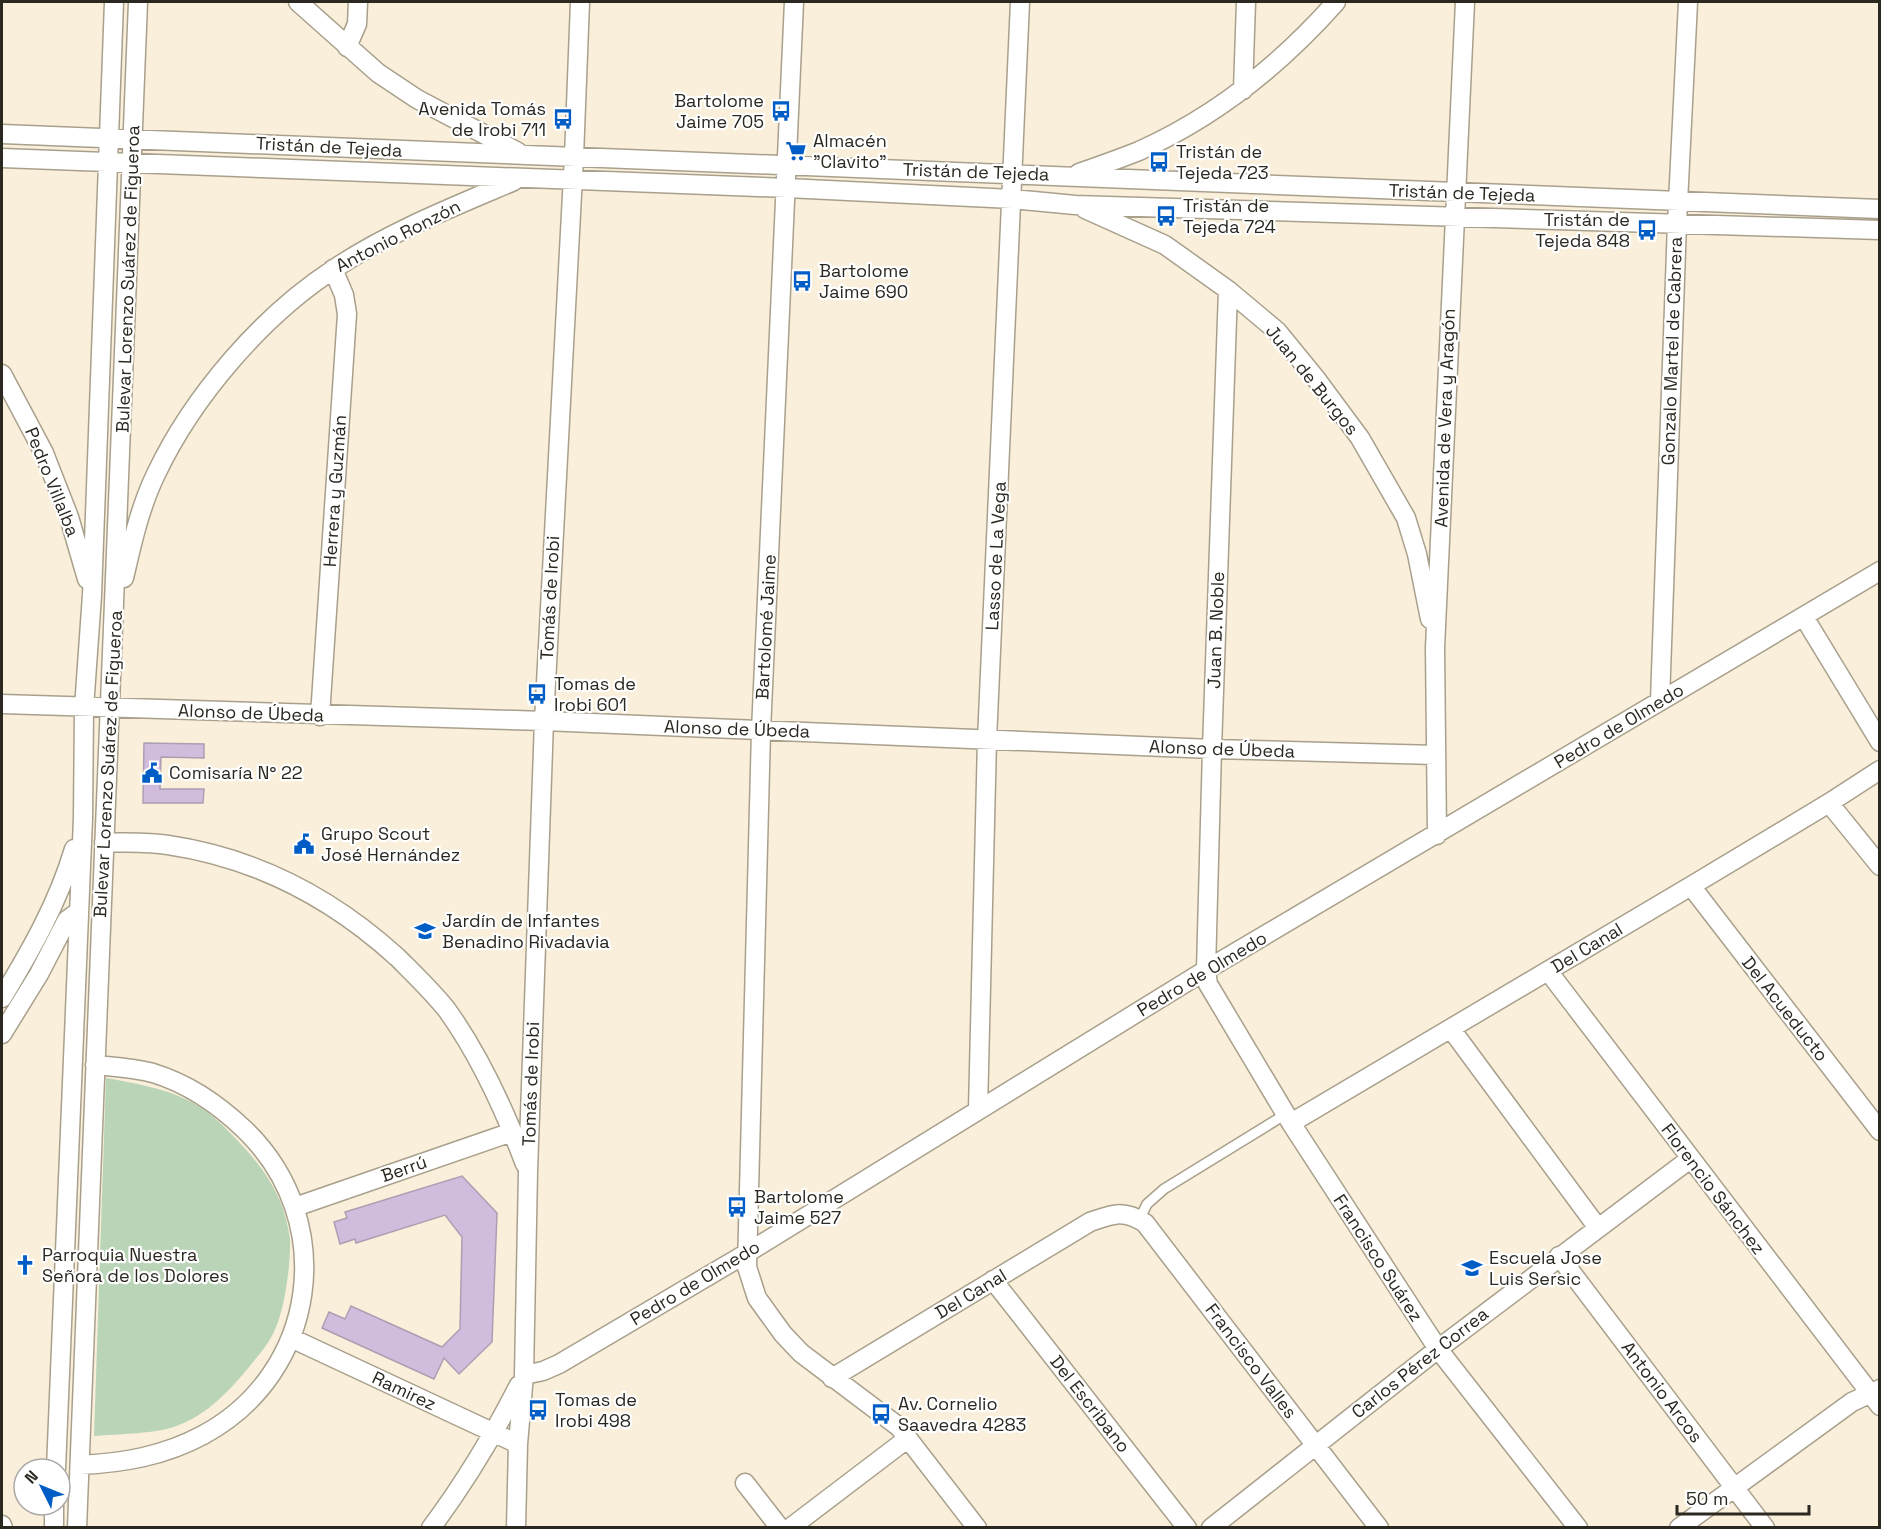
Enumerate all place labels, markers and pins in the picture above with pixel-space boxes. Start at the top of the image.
place label: Bartolome Jaime 705 [674,89,764,133]
place label: Avenida Tomás de Irobi 711 [418,97,546,141]
bus stop icon: Bartolome Jaime 705 [769,99,793,123]
bus stop icon: Avenida Tomás de Irobi 711 [551,107,575,131]
place label: Almacén "Clavito" [813,129,887,173]
supermarket icon: Almacén "Clavito" [784,139,808,163]
place label: Tristán de Tejeda 723 [1176,140,1269,184]
bus stop icon: Tristán de Tejeda 723 [1147,150,1171,174]
place label: Tristán de Tejeda 724 [1183,194,1276,238]
bus stop icon: Tristán de Tejeda 724 [1154,204,1178,228]
place label: Tristán de Tejeda 848 [1535,208,1630,252]
bus stop icon: Tristán de Tejeda 848 [1635,218,1659,242]
place label: Bartolome Jaime 690 [819,259,909,303]
bus stop icon: Bartolome Jaime 690 [790,269,814,293]
place label: Tomas de Irobi 601 [554,672,636,716]
bus stop icon: Tomas de Irobi 601 [525,682,549,706]
public building icon: Comisaría N° 22 [140,761,164,785]
place label: Comisaría N° 22 [169,761,303,784]
place label: Grupo Scout José Hernández [321,822,460,866]
public building icon: Grupo Scout José Hernández [292,832,316,856]
place label: Jardín de Infantes Benadino Rivadavia [442,909,610,953]
school or university icon: Jardín de Infantes Benadino Rivadavia [413,919,437,943]
place label: Bartolome Jaime 527 [754,1185,844,1229]
bus stop icon: Bartolome Jaime 527 [725,1195,749,1219]
place label: Parroquia Nuestra Señora de los Dolores [42,1243,229,1287]
place label: Escuela Jose Luis Sersic [1489,1246,1602,1290]
church icon: Parroquia Nuestra Señora de los Dolores [13,1253,37,1277]
school or university icon: Escuela Jose Luis Sersic [1460,1256,1484,1280]
place label: Tomas de Irobi 498 [555,1388,637,1432]
place label: Av. Cornelio Saavedra 4283 [898,1392,1026,1436]
bus stop icon: Tomas de Irobi 498 [526,1398,550,1422]
bus stop icon: Av. Cornelio Saavedra 4283 [869,1402,893,1426]

